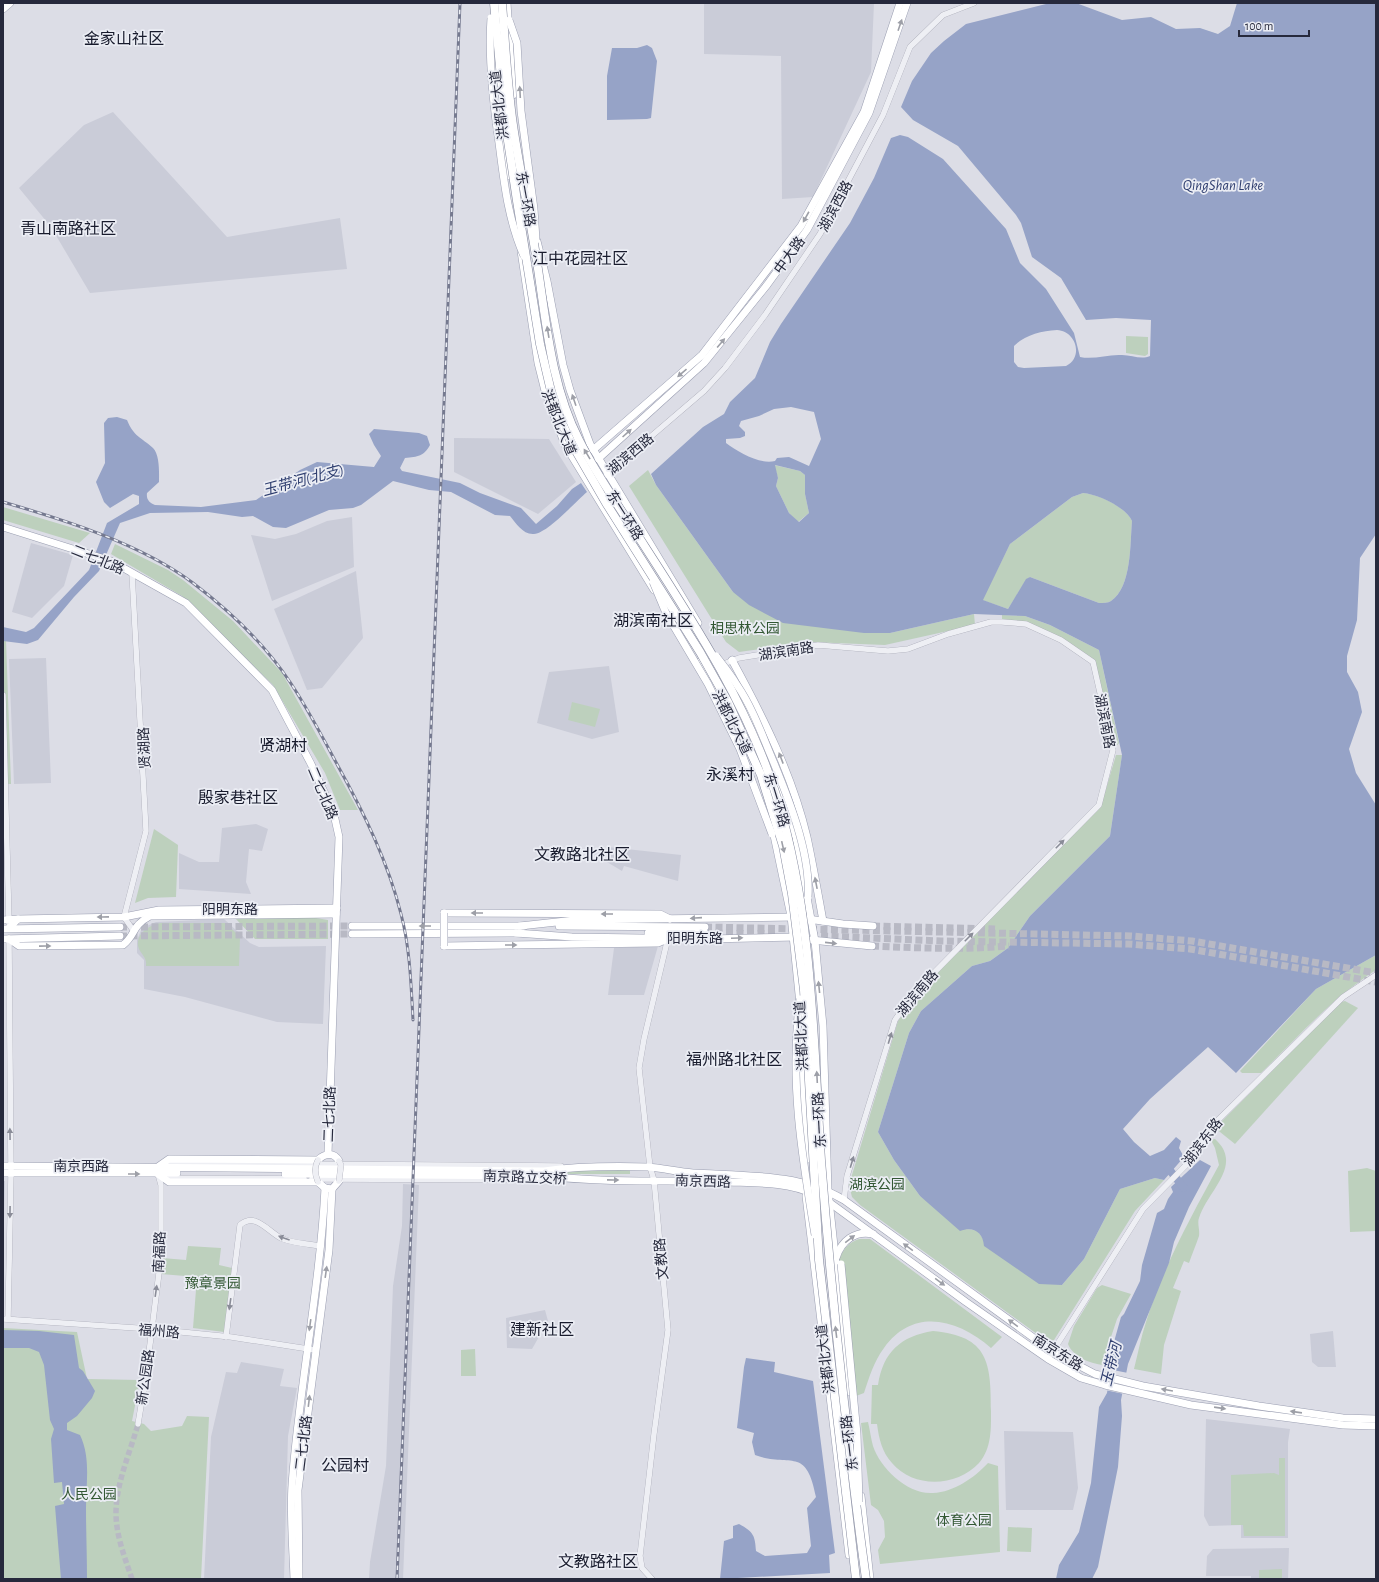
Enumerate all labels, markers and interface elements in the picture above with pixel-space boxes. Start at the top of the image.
scale bar [1239,12,1309,38]
one-way arrow [897,18,903,30]
text: 100 m [1245,20,1273,32]
district label: 金家山社区 [84,30,164,47]
street label: 洪都北大道 [487,69,511,141]
one-way arrow [516,86,523,98]
street label: 东一环路 [513,170,538,228]
street label: 湖滨西路 [816,178,855,234]
water label: QingShan Lake [1183,178,1263,193]
one-way arrow [803,212,809,223]
district label: 青山南路社区 [20,220,116,237]
street label: 中大路 [771,234,808,277]
district label: 江中花园社区 [532,250,628,267]
one-way arrow [545,326,551,338]
one-way arrow [716,337,725,348]
one-way arrow [676,369,687,378]
street label: 洪都北大道 [538,387,580,457]
one-way arrow [570,394,576,406]
one-way arrow [622,428,632,437]
street label: 湖滨西路 [604,431,657,478]
one-way arrow [584,448,591,460]
water label: 玉带河(北支) [260,461,346,499]
street label: 东一环路 [603,488,646,543]
street label: 二七北路 [69,541,127,577]
district label: 湖滨南社区 [613,612,693,629]
park label: 相思林公园 [710,621,780,636]
street label: 湖滨南路 [757,640,815,663]
street label: 洪都北大道 [709,687,755,757]
street label: 湖滨南路 [1092,692,1117,750]
street label: 贤湖路 [136,727,153,769]
district label: 贤湖村 [259,737,307,754]
one-way arrow [777,752,783,764]
street label: 二七北路 [305,764,341,822]
district label: 永溪村 [706,766,754,783]
street label: 东一环路 [761,771,792,829]
district label: 殷家巷社区 [198,789,278,806]
one-way arrow [1055,839,1065,849]
one-way arrow [781,841,787,853]
district label: 文教路北社区 [534,846,630,863]
one-way arrow [812,877,818,889]
street label: 阳明东路 [202,902,258,917]
one-way arrow [470,910,483,916]
one-way arrow [600,911,613,917]
one-way arrow [97,914,109,921]
one-way arrow [690,915,702,922]
one-way arrow [418,923,431,929]
street label: 阳明东路 [667,931,723,946]
one-way arrow [964,932,974,942]
one-way arrow [731,935,744,941]
one-way arrow [825,939,837,946]
one-way arrow [505,942,518,948]
one-way arrow [39,943,52,949]
street label: 湖滨南路 [894,967,941,1020]
one-way arrow [816,981,822,993]
street label: 洪都北大道 [791,1001,811,1071]
one-way arrow [887,1031,893,1043]
district label: 福州路北社区 [686,1051,782,1068]
one-way arrow [814,1070,820,1083]
street label: 二七北路 [320,1086,338,1142]
street label: 东一环路 [811,1092,828,1148]
street label: 湖滨东路 [1180,1115,1225,1169]
one-way arrow [7,1127,13,1140]
one-way arrow [849,1156,855,1168]
street label: 南京西路 [53,1159,109,1174]
street label: 南京路立交桥 [483,1168,567,1186]
one-way arrow [128,1171,141,1177]
street label: 南京西路 [675,1173,731,1190]
one-way arrow [607,1177,620,1183]
park label: 湖滨公园 [849,1177,905,1192]
one-way arrow [7,1206,13,1219]
street label: 南福路 [151,1231,168,1273]
one-way arrow [277,1234,289,1240]
one-way arrow [844,1235,855,1243]
street label: 文教路 [652,1237,671,1281]
one-way arrow [903,1243,913,1251]
one-way arrow [323,1266,329,1278]
park label: 豫章景园 [185,1275,241,1291]
one-way arrow [934,1278,945,1287]
one-way arrow [153,1285,159,1297]
one-way arrow [227,1298,233,1310]
one-way arrow [307,1318,313,1331]
one-way arrow [1008,1319,1019,1327]
street label: 福州路 [137,1321,181,1341]
district label: 建新社区 [510,1321,574,1338]
street label: 洪都北大道 [813,1323,837,1395]
one-way arrow [833,1326,839,1338]
street label: 南京东路 [1030,1331,1085,1374]
water label: 玉带河 [1098,1337,1125,1388]
street label: 新公园路 [134,1348,157,1406]
one-way arrow [1161,1387,1173,1393]
one-way arrow [305,1395,312,1407]
one-way arrow [1214,1405,1226,1411]
one-way arrow [1289,1409,1302,1415]
street label: 二七北路 [292,1414,314,1472]
street label: 东一环路 [839,1414,860,1472]
district label: 公园村 [321,1457,369,1474]
park label: 人民公园 [61,1487,117,1502]
park label: 体育公园 [936,1513,992,1528]
district label: 文教路社区 [558,1553,638,1570]

